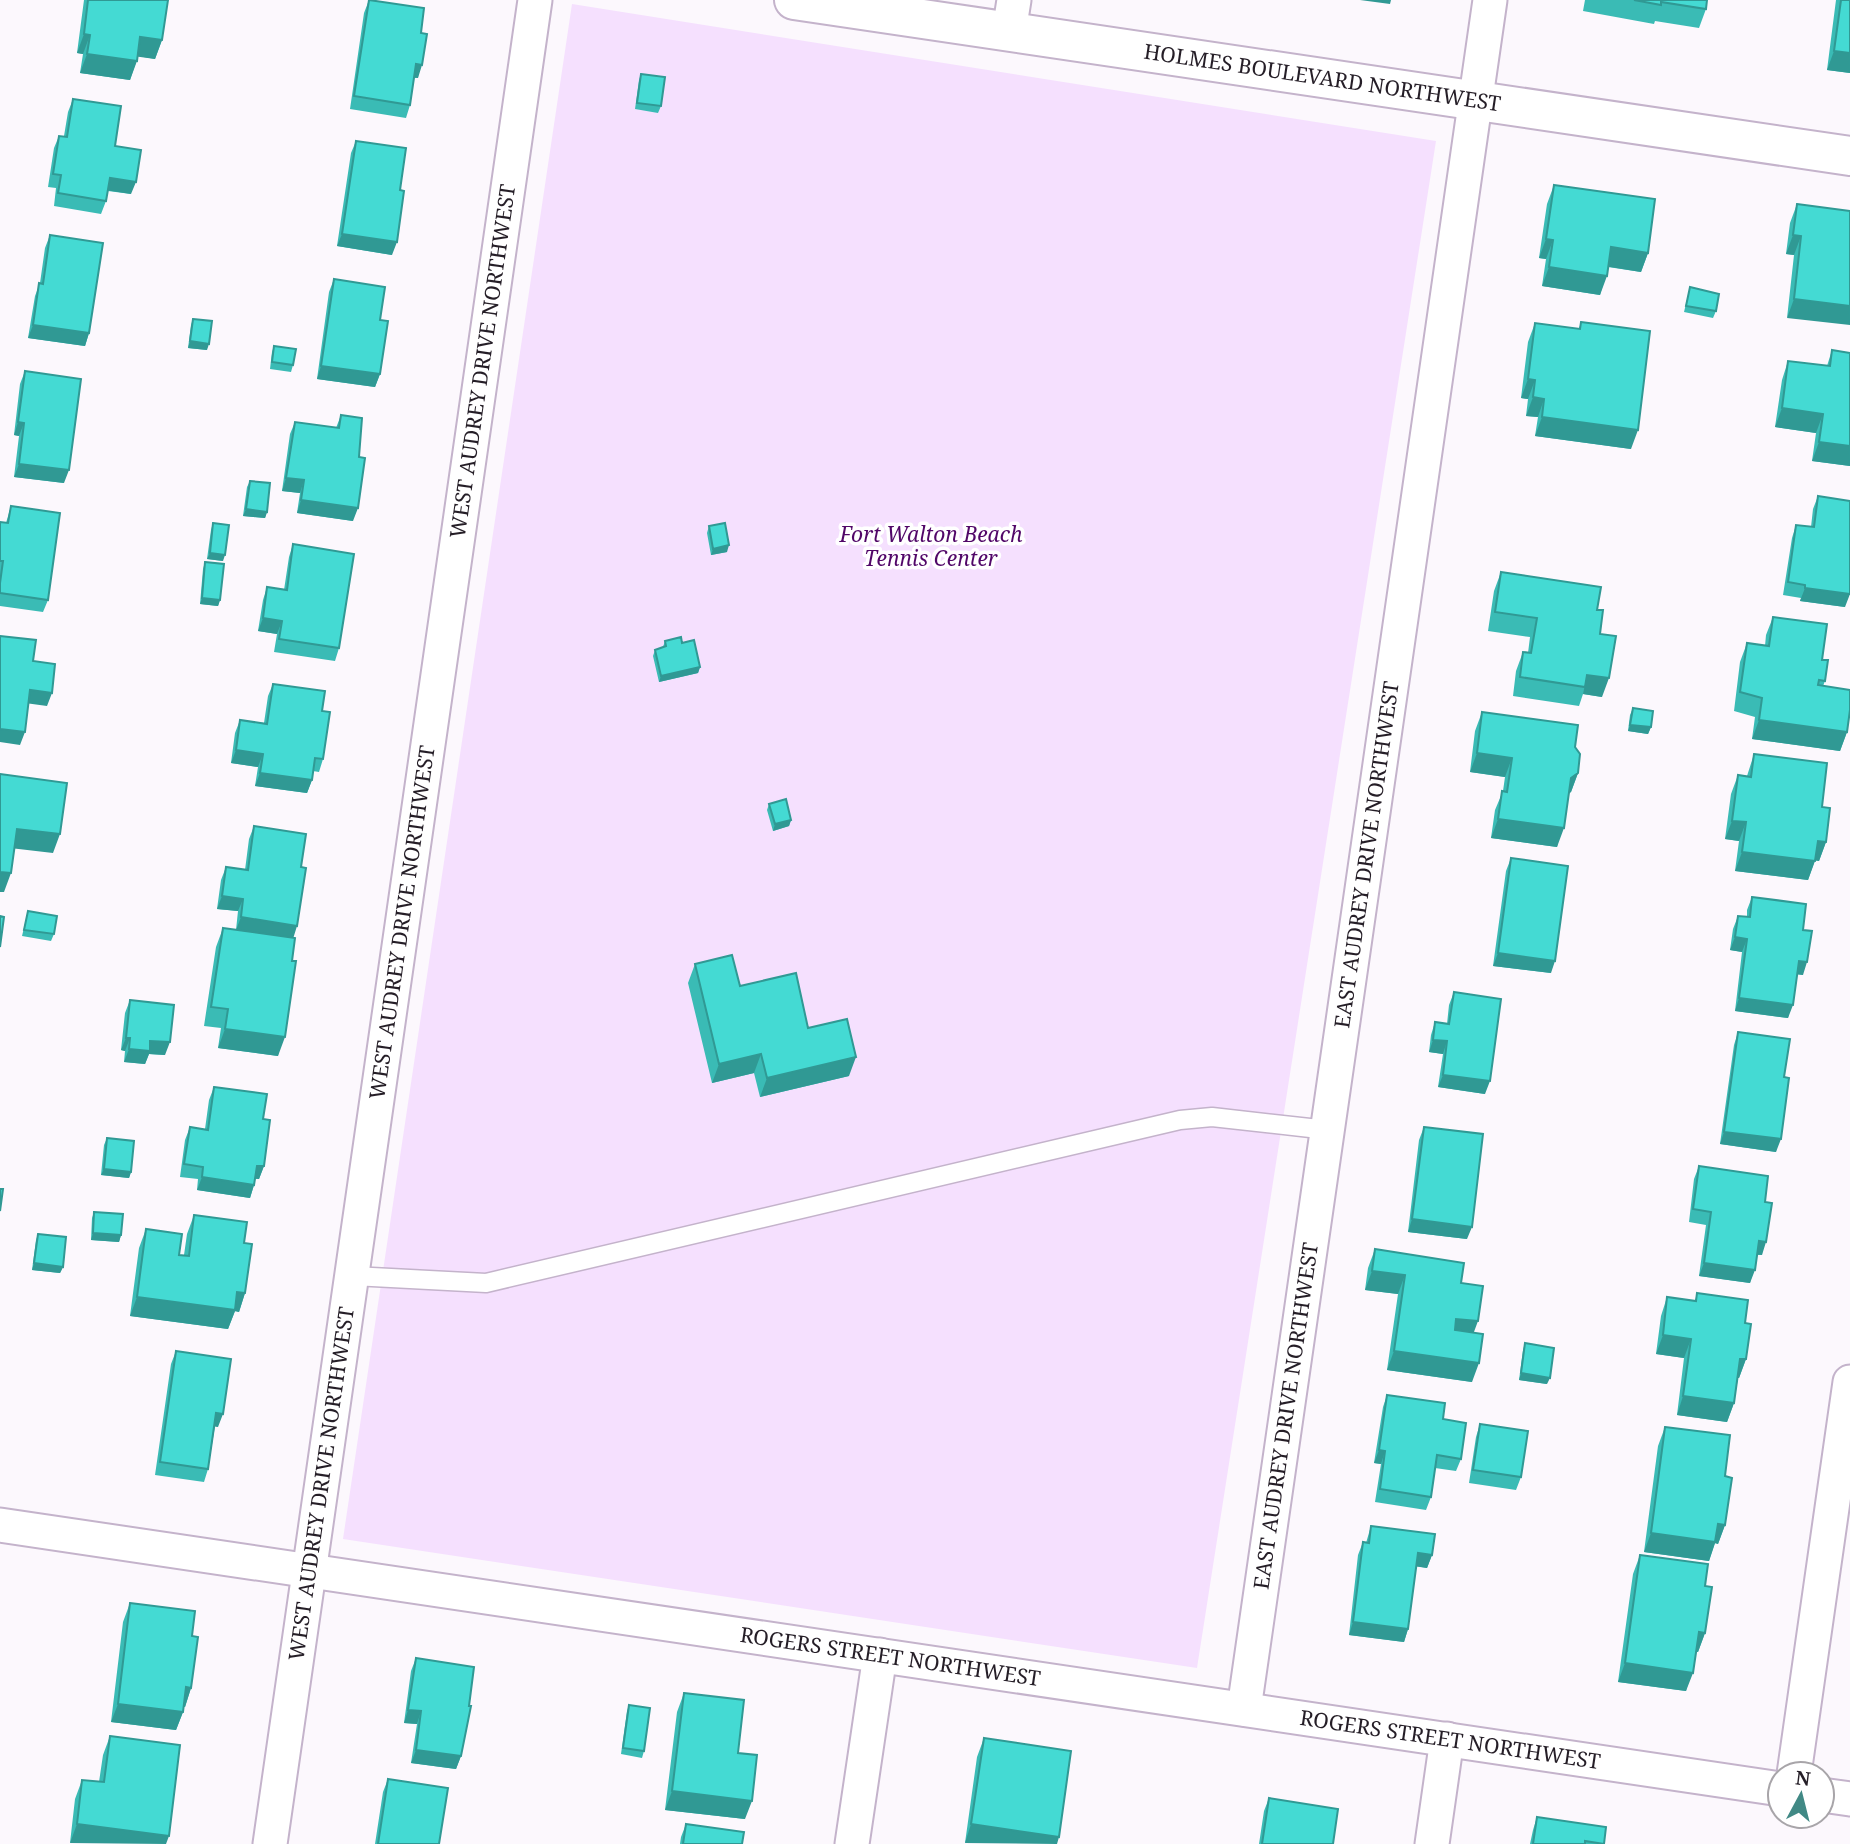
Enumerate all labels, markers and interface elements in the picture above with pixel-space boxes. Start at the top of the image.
street label: HOLMES BOULEVARD NORTHWEST [1142,37,1503,117]
street label: WEST AUDREY DRIVE NORTHWEST [443,182,521,540]
park label: Fort Walton Beach Tennis Center [839,520,1023,572]
street label: EAST AUDREY DRIVE NORTHWEST [1327,679,1405,1030]
street label: WEST AUDREY DRIVE NORTHWEST [362,743,441,1101]
street label: EAST AUDREY DRIVE NORTHWEST [1246,1241,1324,1591]
street label: WEST AUDREY DRIVE NORTHWEST [282,1305,360,1662]
street label: ROGERS STREET NORTHWEST [738,1620,1043,1692]
street label: ROGERS STREET NORTHWEST [1298,1703,1603,1775]
north arrow [1766,1760,1836,1830]
text: N [1794,1764,1812,1792]

